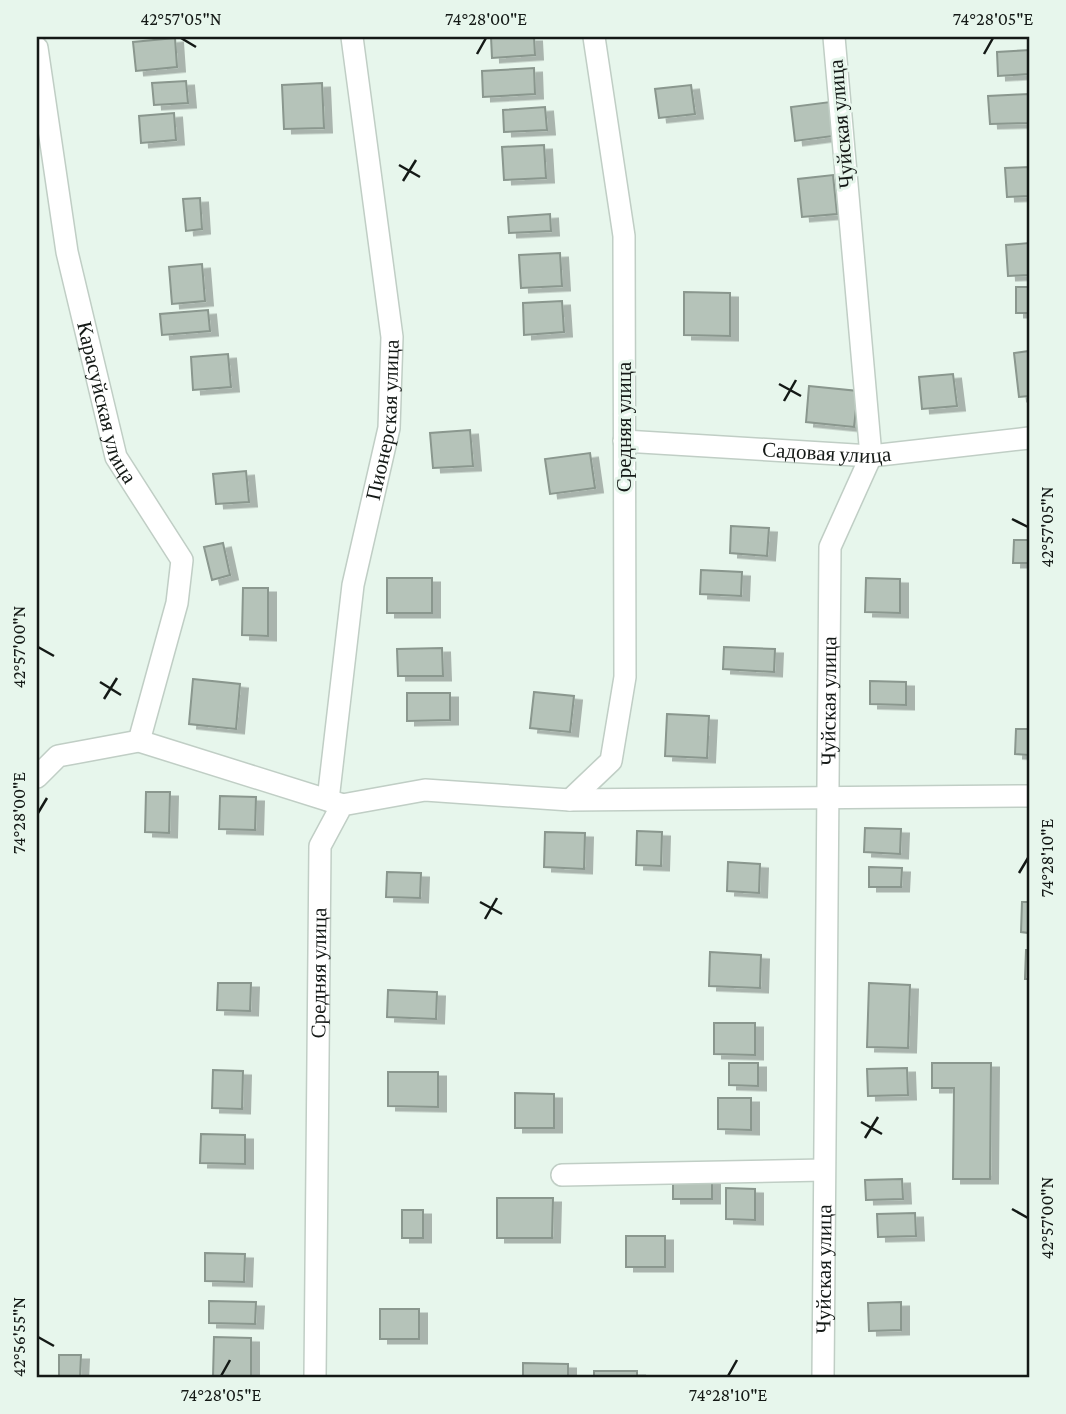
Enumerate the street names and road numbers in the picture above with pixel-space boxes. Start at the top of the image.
street label: Чуйская улица [823,58,859,189]
street label: Карасуйская улица [72,319,142,488]
street label: Пионерская улица [361,338,404,502]
street label: Средняя улица [612,361,636,492]
street label: Садовая улица [762,437,893,468]
street label: Чуйская улица [816,636,841,766]
street label: Средняя улица [306,907,331,1038]
street label: Чуйская улица [811,1204,836,1334]

